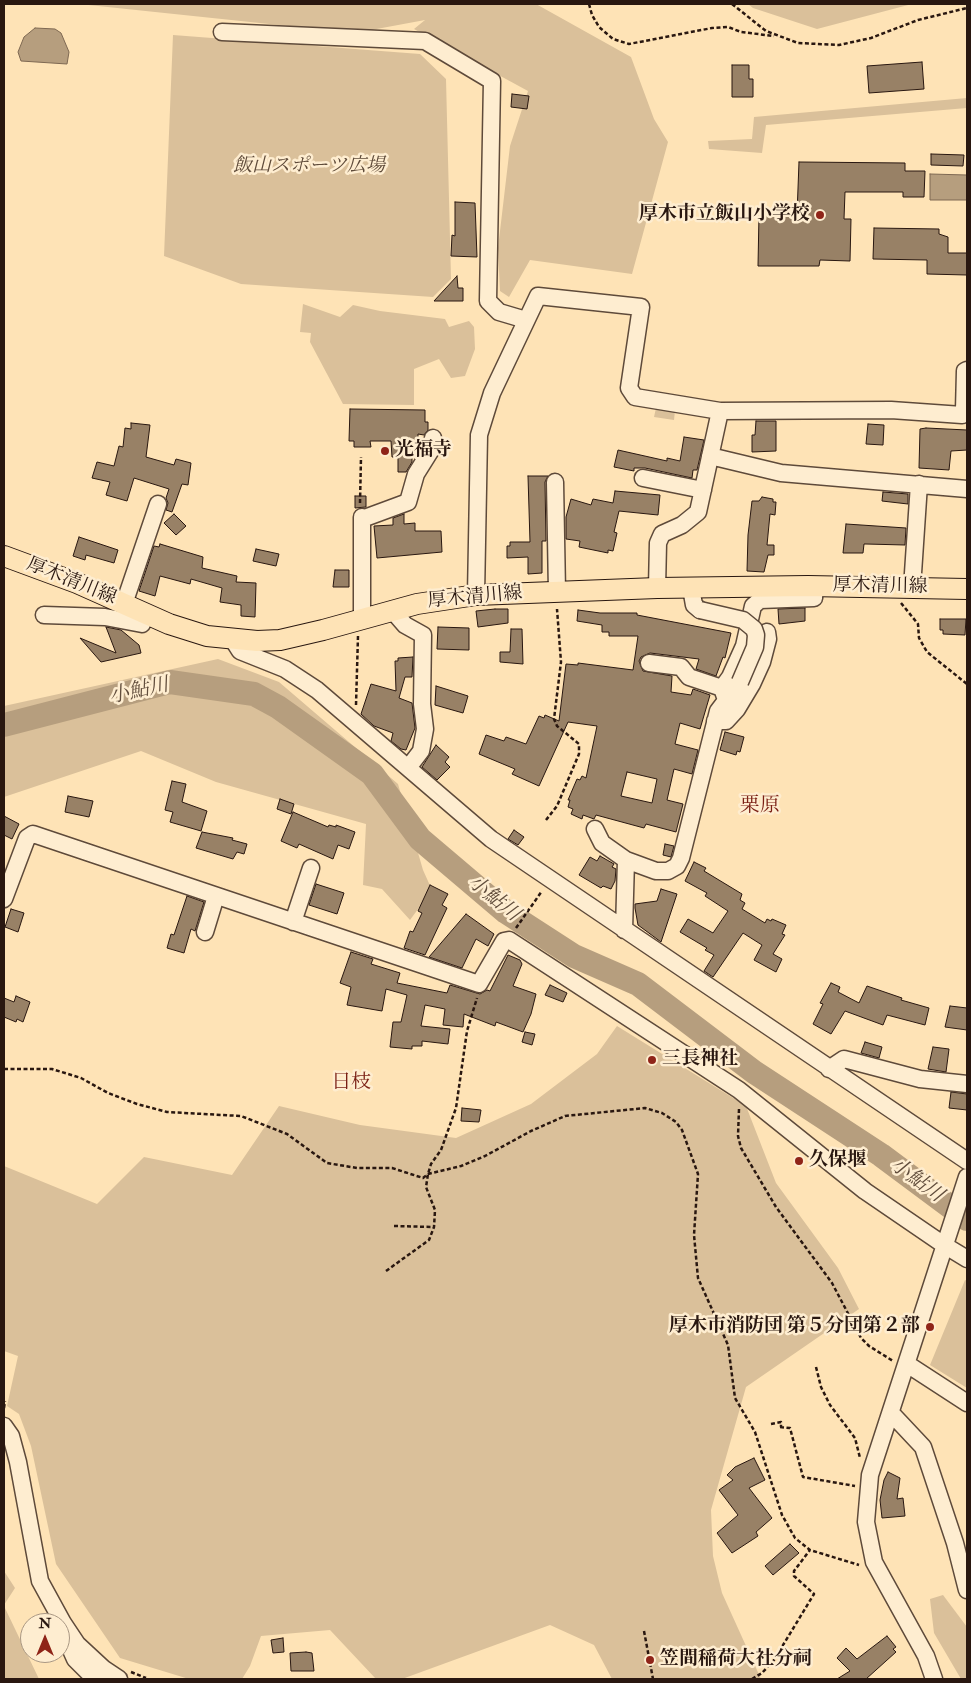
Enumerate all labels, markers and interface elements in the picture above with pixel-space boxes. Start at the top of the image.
park label: 飯山スポーツ広場 [233,156,385,178]
place label: 厚木市立飯山小学校 [639,204,810,226]
marker: 厚木市立飯山小学校 [814,209,826,221]
place label: 光福寺 [395,440,452,462]
marker: 光福寺 [379,445,391,457]
street label: 厚木清川線 [23,554,119,610]
street label: 厚木清川線 [832,575,928,599]
street label: 厚木清川線 [427,583,523,613]
water label: 小鮎川 [107,674,171,710]
district label: 栗原 [740,795,780,819]
water label: 小鮎川 [462,871,524,927]
place label: 三長神社 [662,1049,738,1071]
marker: 三長神社 [646,1054,658,1066]
district label: 日枝 [331,1072,371,1096]
place label: 久保堰 [809,1150,866,1172]
water label: 小鮎川 [885,1154,947,1208]
marker: 久保堰 [793,1155,805,1167]
place label: 厚木市消防団 第５分団第２部 [669,1316,920,1338]
marker: 厚木市消防団 第５分団第２部 [924,1321,936,1333]
north arrow [20,1613,70,1663]
text: N [39,1615,51,1632]
place label: 笠間稲荷大社分祠 [660,1649,812,1671]
marker: 笠間稲荷大社分祠 [644,1654,656,1666]

